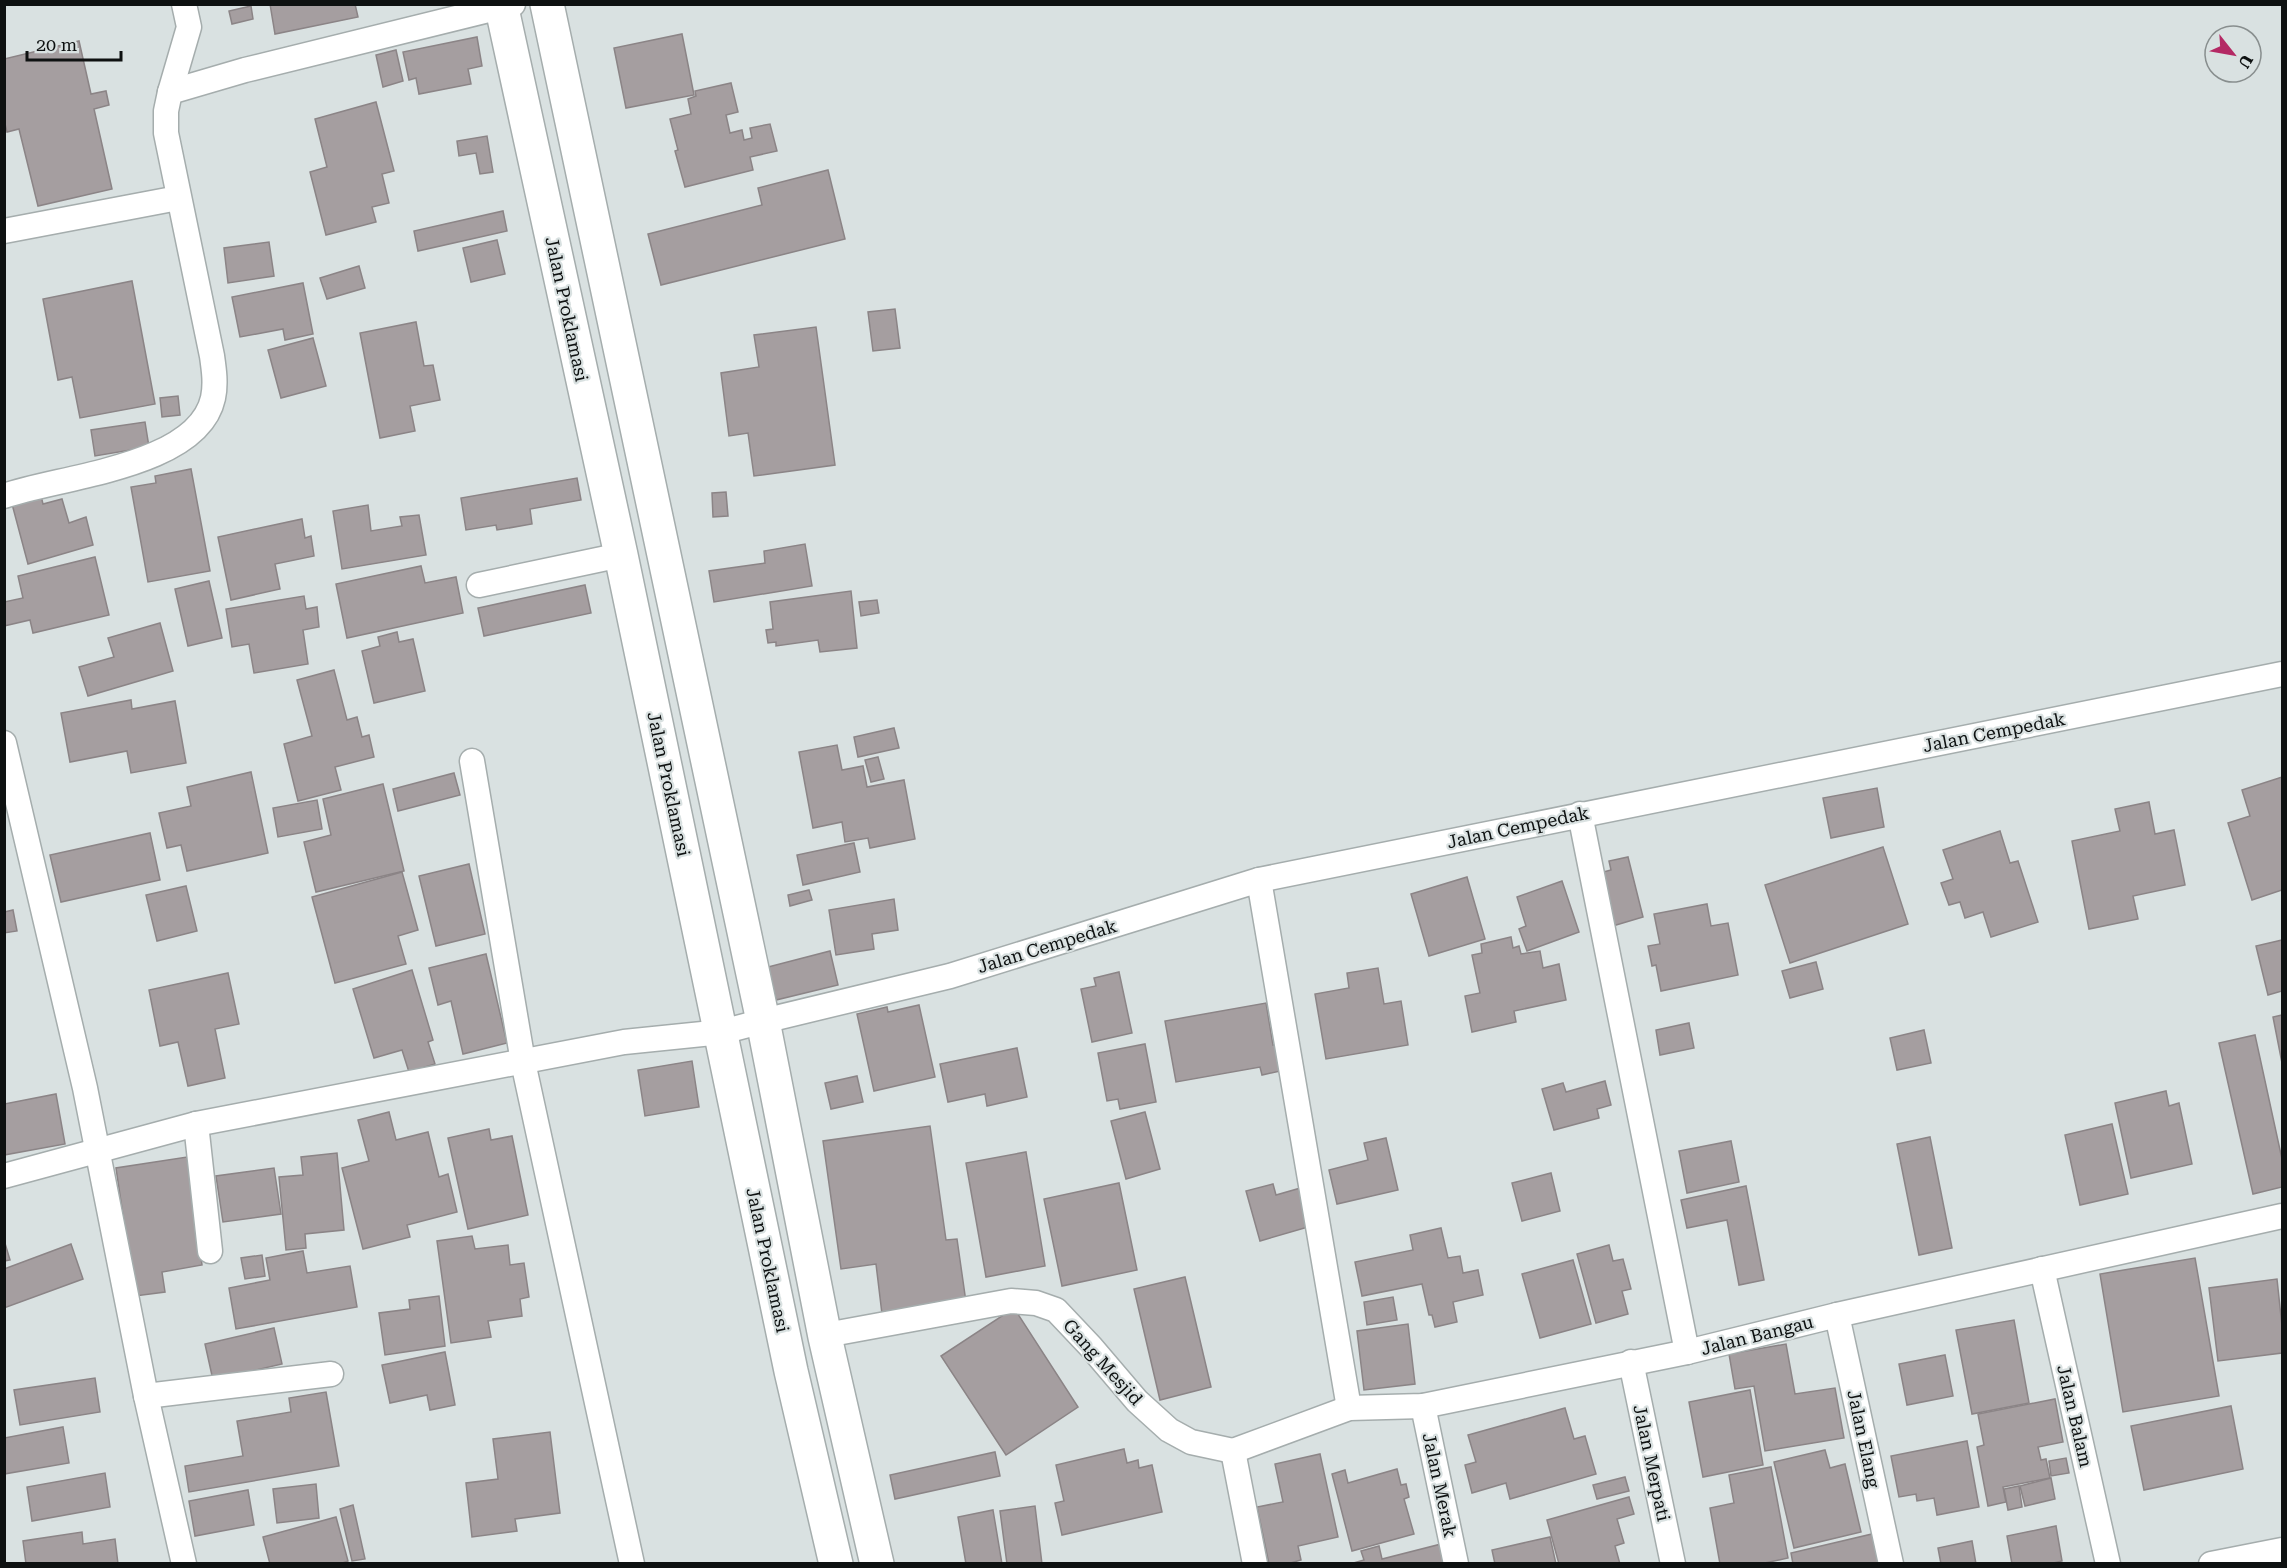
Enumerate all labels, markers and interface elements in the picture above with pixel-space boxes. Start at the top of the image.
scale bar [27,24,122,62]
north arrow [2203,24,2263,84]
text: 20 m [36,34,77,55]
text: U [2234,51,2257,72]
street label: Jalan Proklamasi [541,235,593,384]
street label: Jalan Cempedak [1921,708,2067,756]
street label: Jalan Proklamasi [643,710,695,859]
street label: Jalan Cempedak [1445,802,1591,852]
street label: Jalan Cempedak [975,915,1119,977]
street label: Jalan Proklamasi [742,1186,794,1335]
street label: Jalan Bangau [1699,1311,1815,1359]
street label: Gang Mesjid [1059,1315,1147,1410]
street label: Jalan Balam [2053,1363,2097,1469]
street label: Jalan Elang [1843,1388,1885,1491]
street label: Jalan Merpati [1629,1403,1675,1524]
street label: Jalan Merak [1419,1431,1461,1539]

